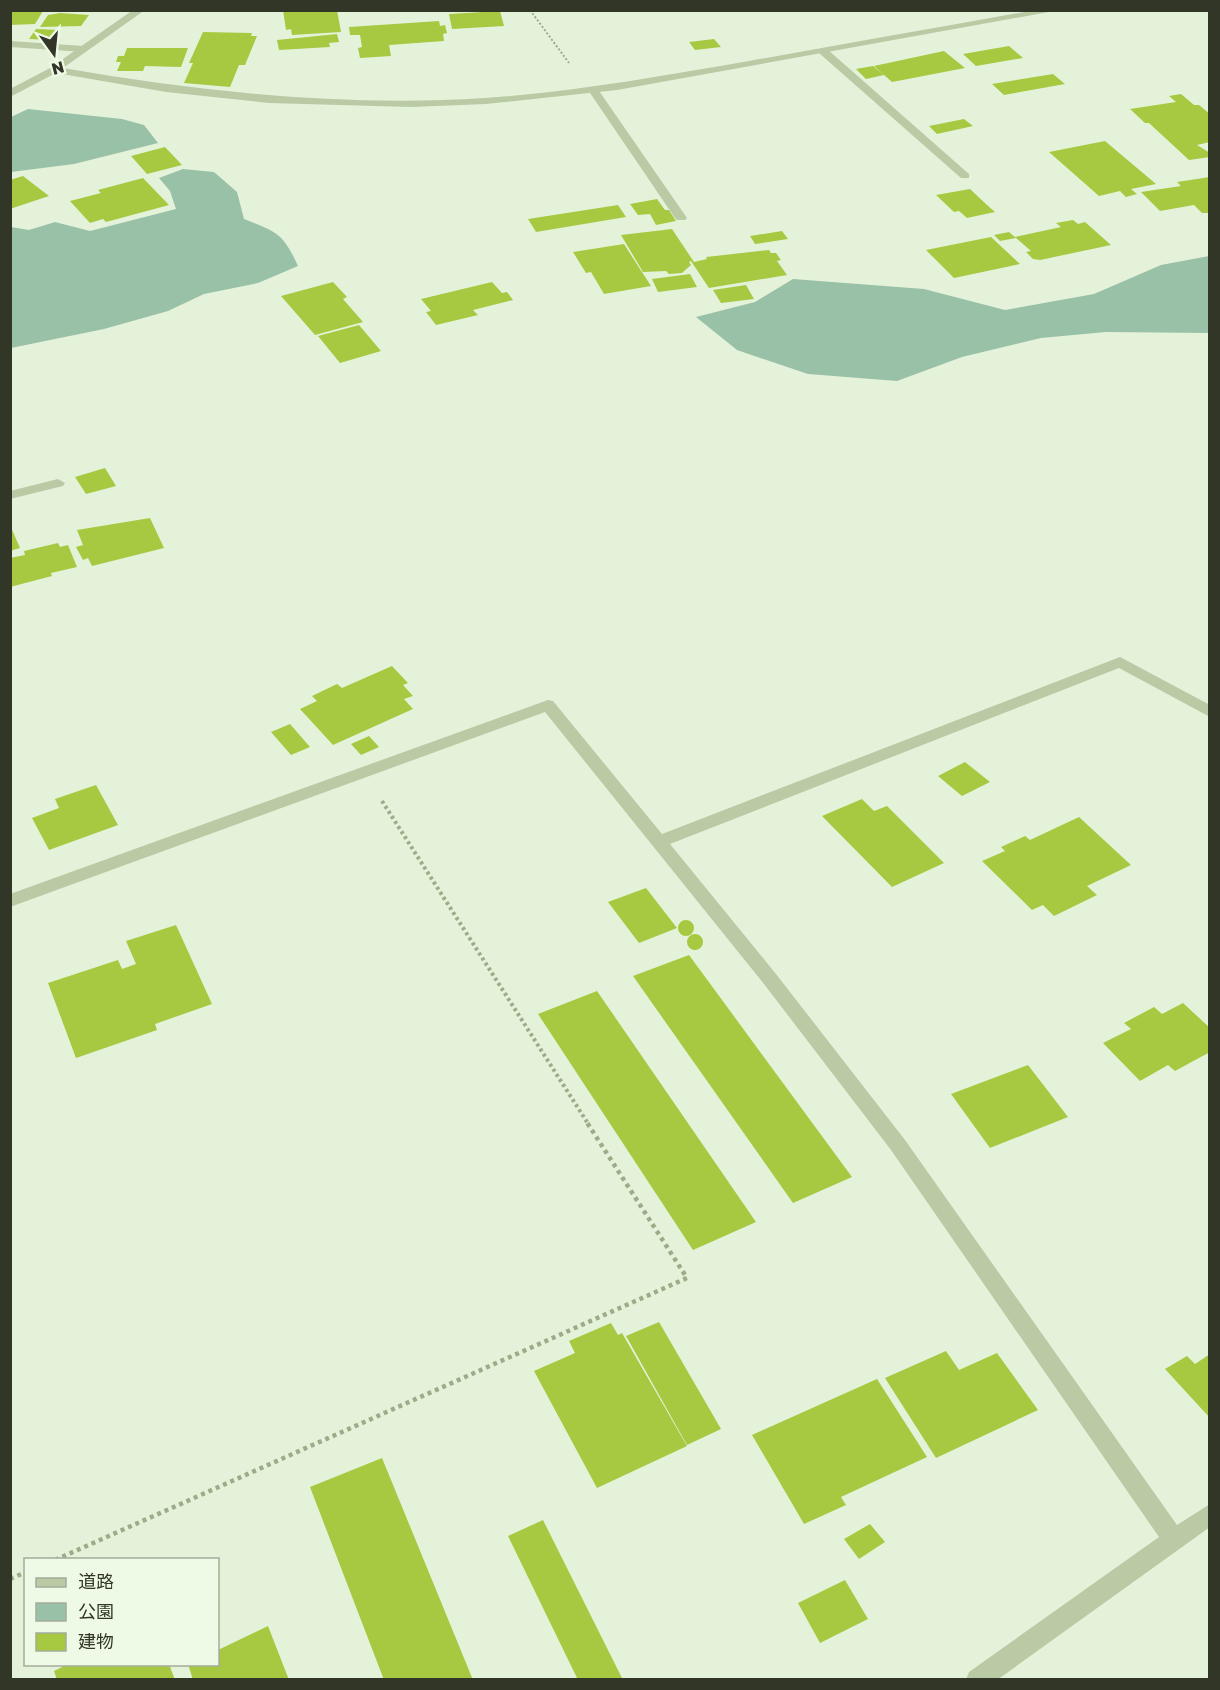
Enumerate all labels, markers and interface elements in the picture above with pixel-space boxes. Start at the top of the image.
north arrow [24,24,84,84]
text: N [49,57,66,80]
legend [24,1558,219,1666]
text: 道路 [78,1570,114,1592]
text: 公園 [78,1600,114,1622]
text: 建物 [78,1630,114,1652]

